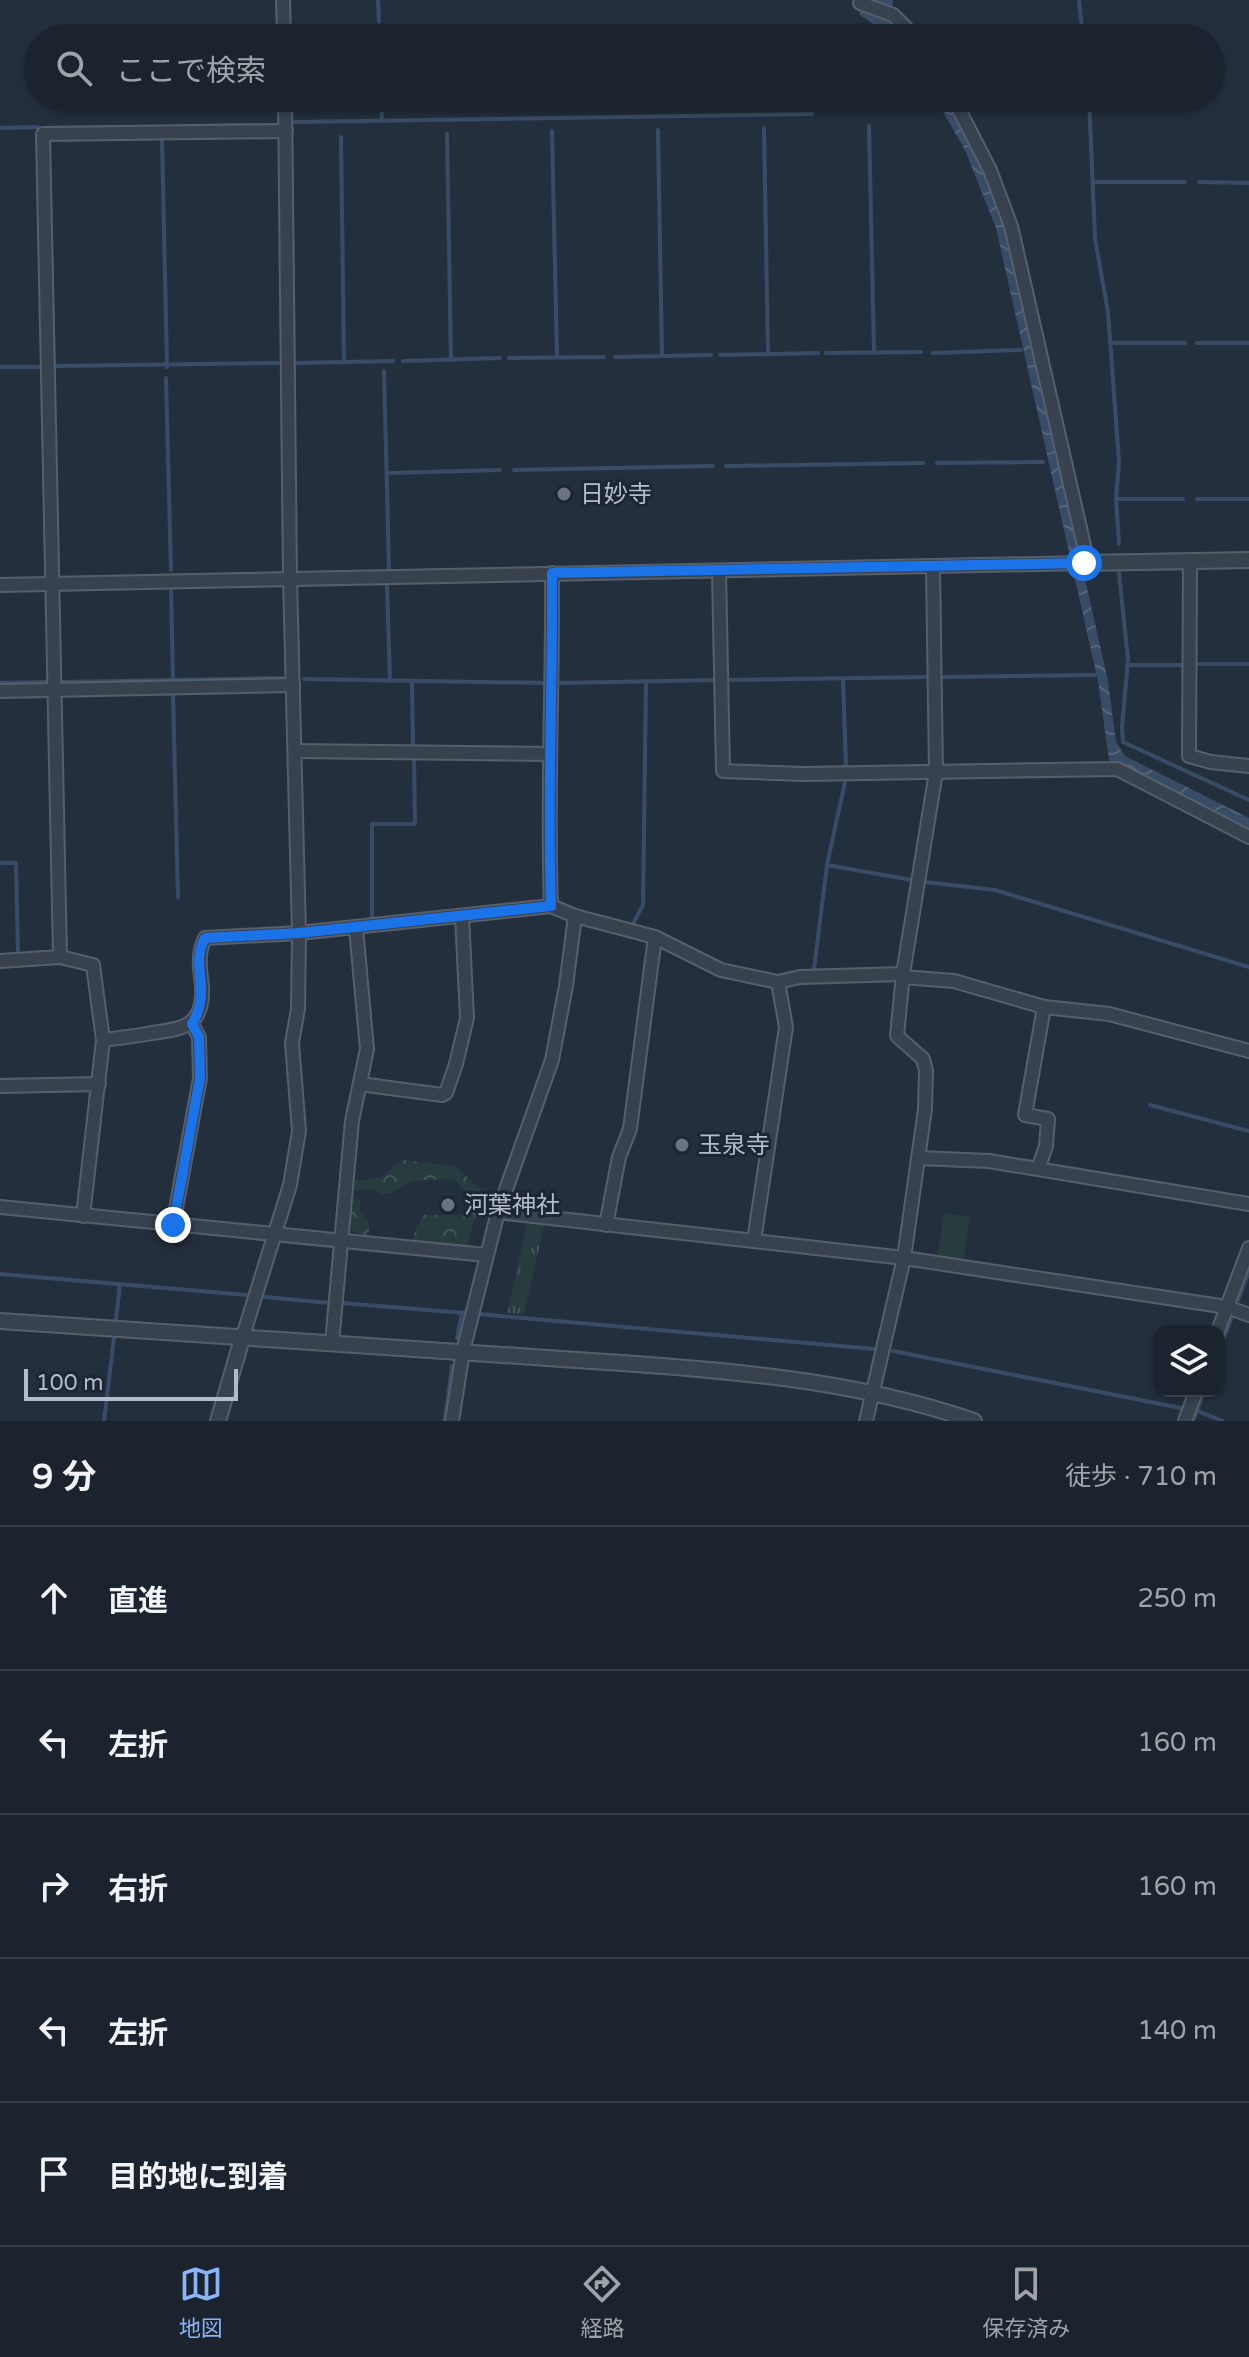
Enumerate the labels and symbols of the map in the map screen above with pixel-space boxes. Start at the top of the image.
place label: 日妙寺 [580,480,652,509]
marker: 日妙寺 [555,485,573,503]
route start [1066,545,1102,581]
place label: 玉泉寺 [698,1131,770,1160]
marker: 玉泉寺 [673,1136,691,1154]
place label: 河葉神社 [464,1191,560,1220]
marker: 河葉神社 [439,1196,457,1214]
route end [155,1207,191,1243]
scale bar [24,1365,238,1401]

